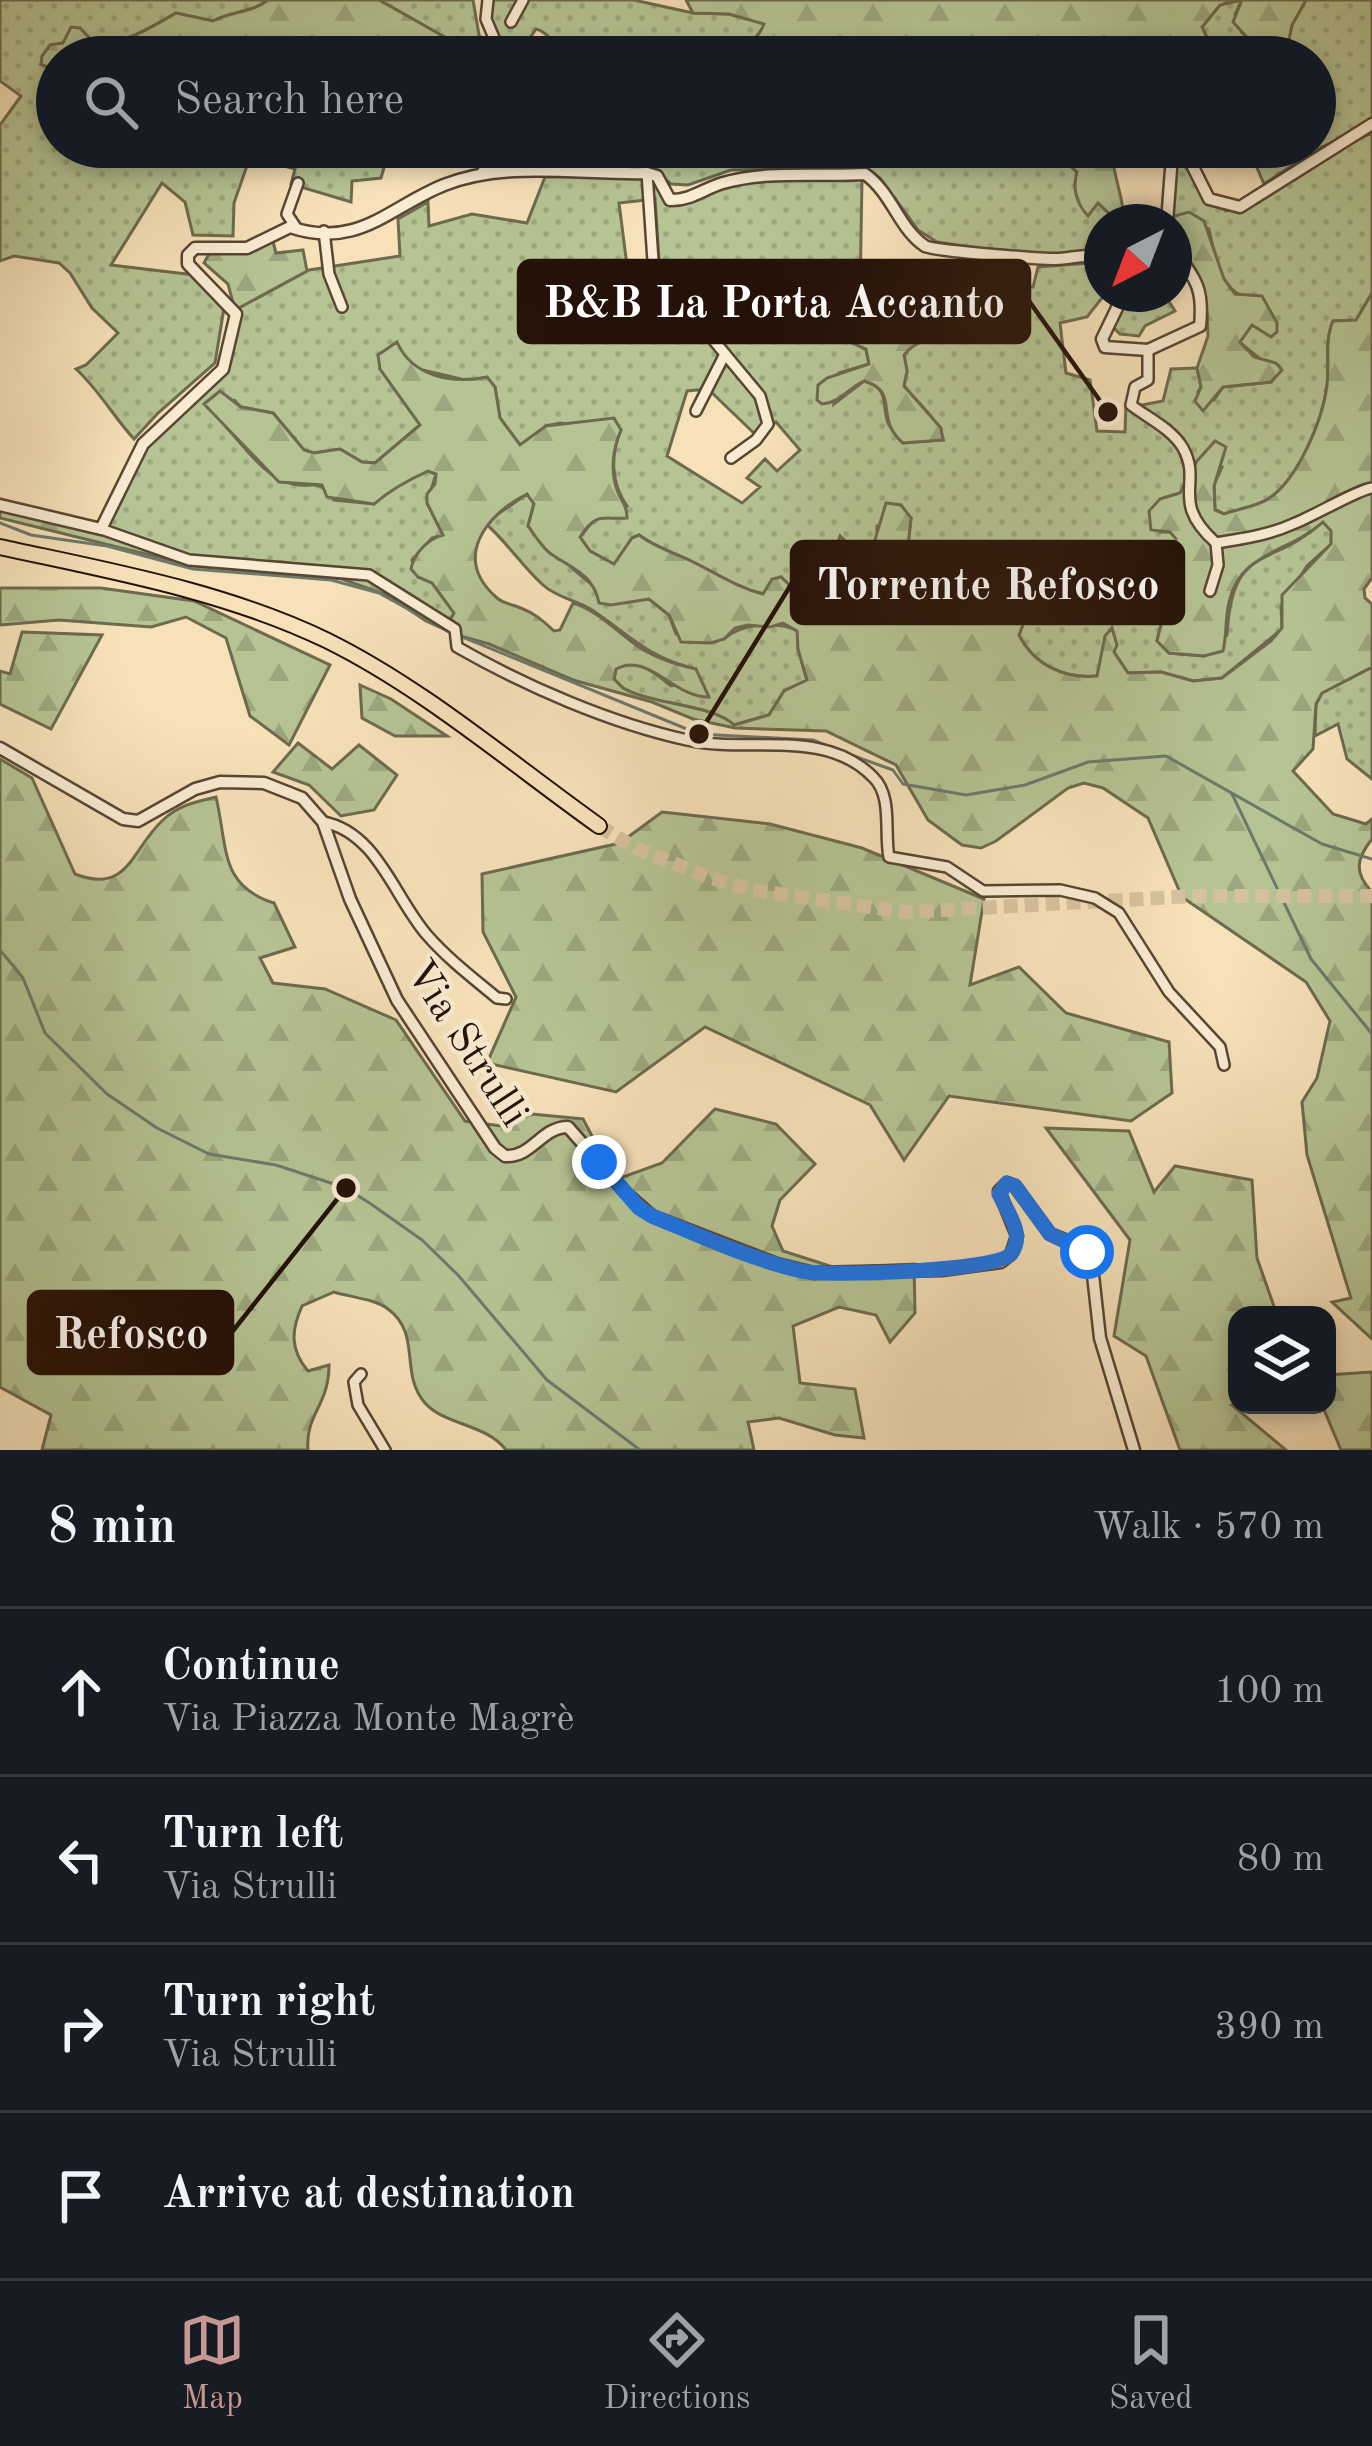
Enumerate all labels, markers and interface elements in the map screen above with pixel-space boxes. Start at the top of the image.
search box [36,36,1336,168]
icon: search [78,69,144,135]
text: Search here [174,79,404,124]
north arrow [1084,204,1192,312]
callout: B&B La Porta Accanto [519,261,1029,342]
text: B&B La Porta Accanto [543,283,1005,328]
callout: Torrente Refosco [792,542,1183,623]
text: Torrente Refosco [816,565,1160,610]
street label: Via Strulli [397,954,535,1135]
route end [572,1135,626,1189]
route start [1060,1225,1114,1279]
callout: Refosco [29,1292,232,1373]
map controls [1228,1306,1336,1414]
button: layers [1228,1306,1336,1414]
text: Refosco [53,1314,209,1359]
text: 8 min [48,1503,176,1554]
text: Walk · 570 m [1093,1508,1324,1547]
text: Continue [162,1645,340,1690]
icon: ahead [48,1659,114,1725]
text: 100 m [1214,1672,1324,1711]
text: Via Piazza Monte Magrè [162,1700,574,1739]
text: Turn left [162,1813,343,1858]
icon: left [48,1827,114,1893]
text: 80 m [1237,1840,1324,1879]
text: Via Strulli [162,1868,337,1907]
text: Turn right [162,1981,375,2026]
icon: right [48,1995,114,2061]
text: 390 m [1214,2008,1324,2047]
text: Via Strulli [162,2036,337,2075]
icon: arrive [48,2163,114,2229]
text: Arrive at destination [162,2173,575,2218]
tab: Map [179,2307,245,2420]
tab: Directions [604,2307,750,2420]
tab: Saved [1109,2307,1193,2420]

